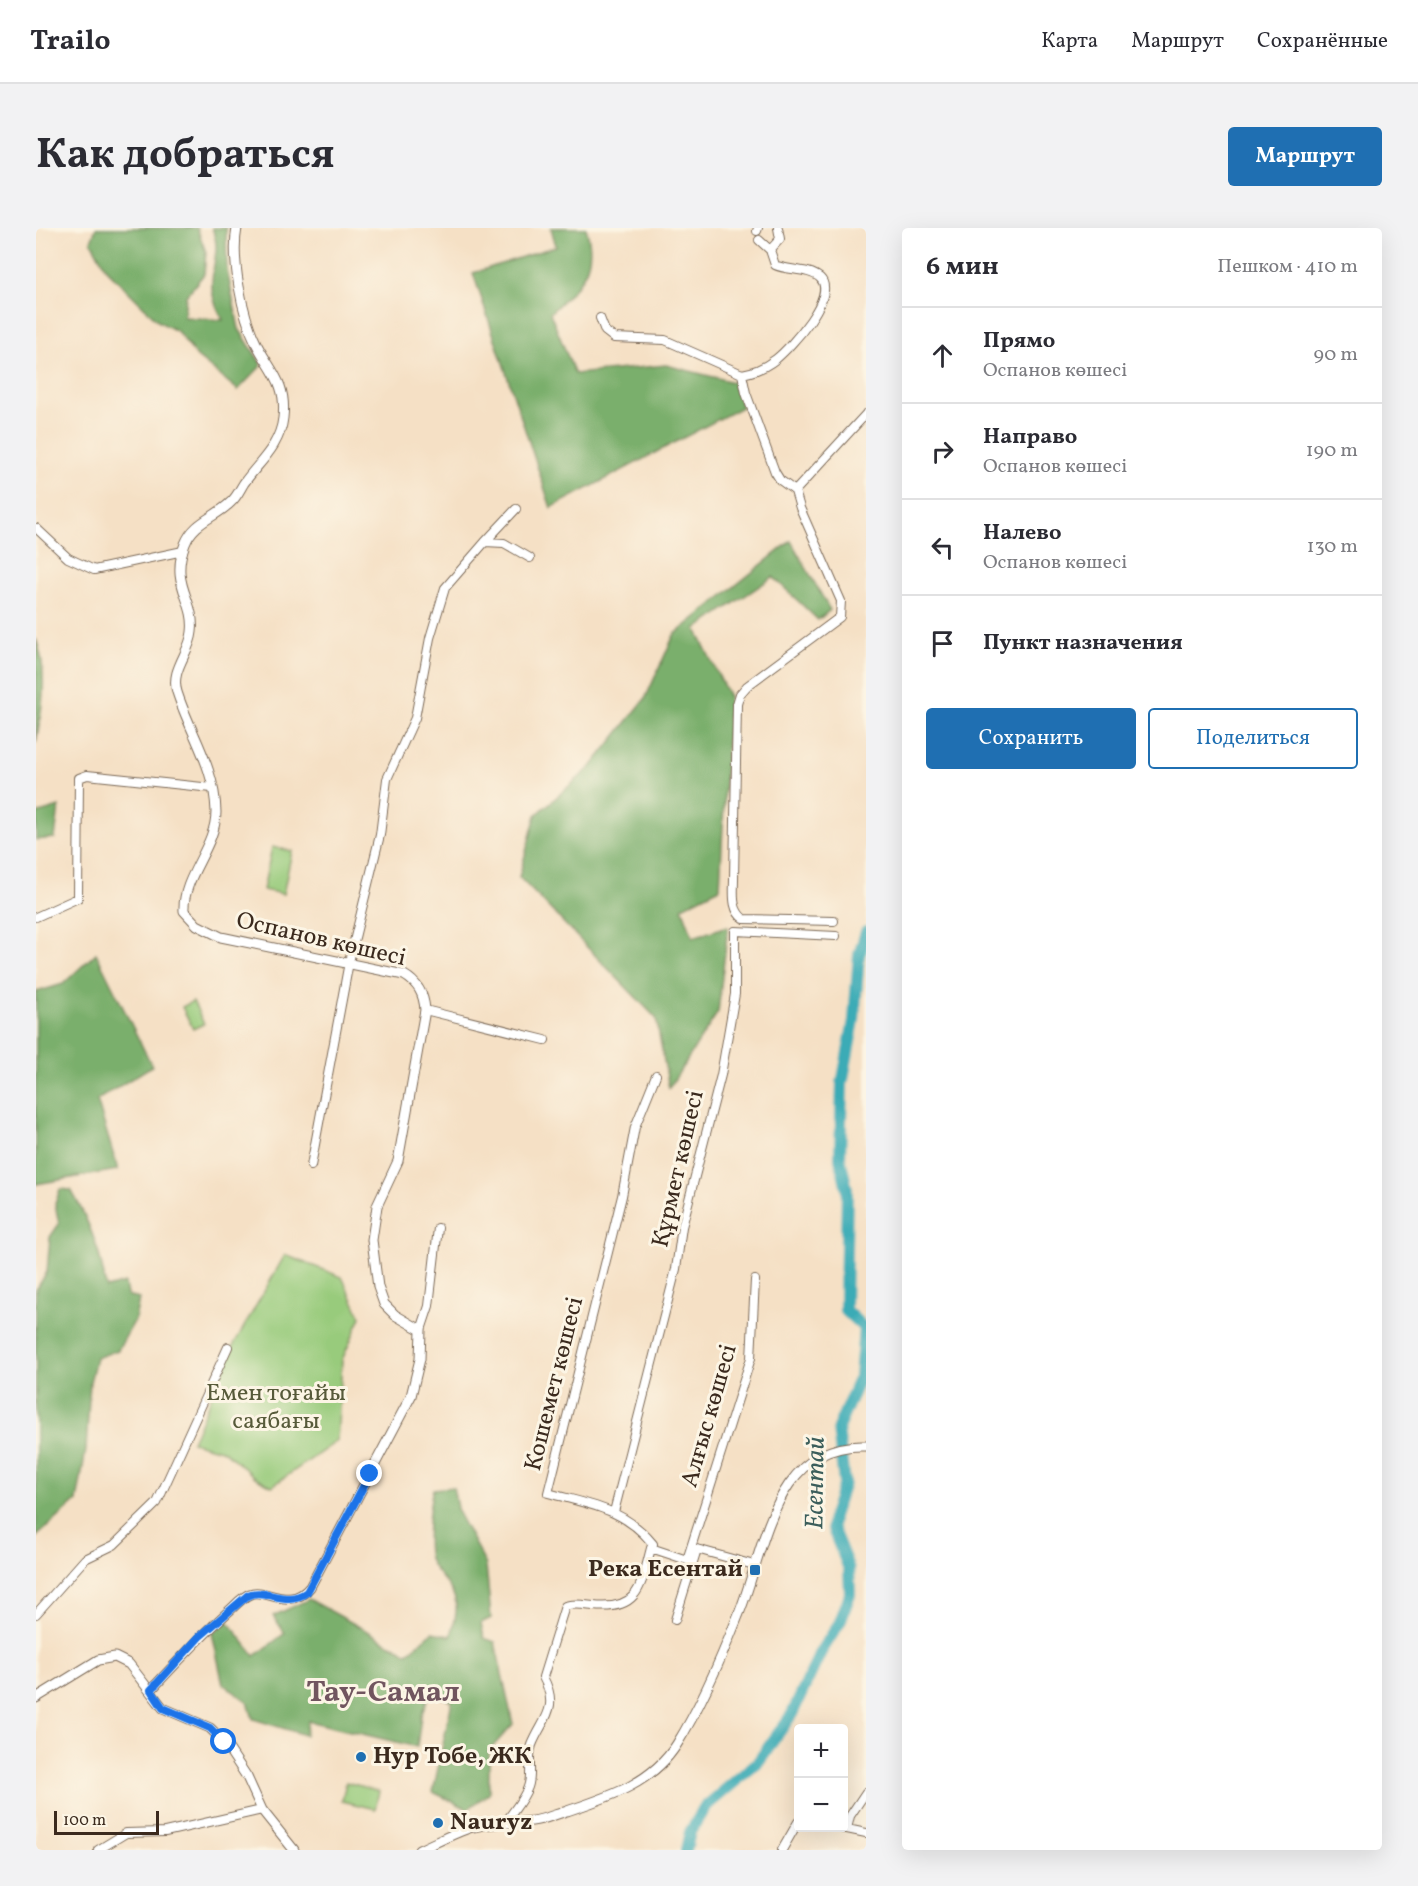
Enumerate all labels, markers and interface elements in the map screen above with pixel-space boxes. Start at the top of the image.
text: Trailo [30,22,111,61]
text: Карта [1041,27,1098,56]
text: Маршрут [1131,27,1224,56]
text: Сохранённые [1257,27,1388,56]
text: Как добраться [36,127,335,186]
button: Маршрут [1228,127,1382,186]
text: 6 мин [926,249,999,285]
text: Пешком · 410 m [1217,253,1358,281]
text: Прямо [983,326,1055,357]
icon: ahead [926,339,959,372]
text: 90 m [1314,341,1358,369]
text: Оспанов көшесі [983,357,1127,385]
text: Направо [983,422,1077,453]
icon: right [926,435,959,468]
text: 190 m [1306,437,1358,465]
text: Оспанов көшесі [983,453,1127,481]
text: Налево [983,518,1062,549]
icon: left [926,531,959,564]
text: 130 m [1307,533,1358,561]
text: Оспанов көшесі [983,549,1127,577]
icon: arrive [926,627,959,660]
text: Пункт назначения [983,628,1183,659]
button: Сохранить [926,708,1136,769]
button: Поделиться [1148,708,1358,769]
street label: Оспанов көшесі [233,904,409,976]
street label: Құрмет көшесі [644,1087,714,1251]
street label: Кошемет көшесі [517,1293,593,1475]
street label: Алғыс көшесі [673,1340,747,1492]
park label: Емен тоғайы саябағы [206,1377,346,1439]
water label: Есентай [797,1436,835,1530]
route end [356,1460,382,1486]
place label: Река Есентай [588,1553,743,1587]
marker: Река Есентай [748,1563,762,1577]
district label: Тау-Самал [306,1672,460,1714]
map controls [794,1724,848,1832]
button: + [794,1724,848,1778]
route start [210,1728,236,1754]
place label: Нур Тобе, ЖК [373,1740,532,1774]
marker: Нур Тобе, ЖК [354,1750,368,1764]
button: − [794,1778,848,1832]
place label: Nauryz [450,1806,532,1840]
scale bar [54,1808,159,1836]
text: 100 m [63,1810,106,1832]
marker: Nauryz [431,1816,445,1830]

